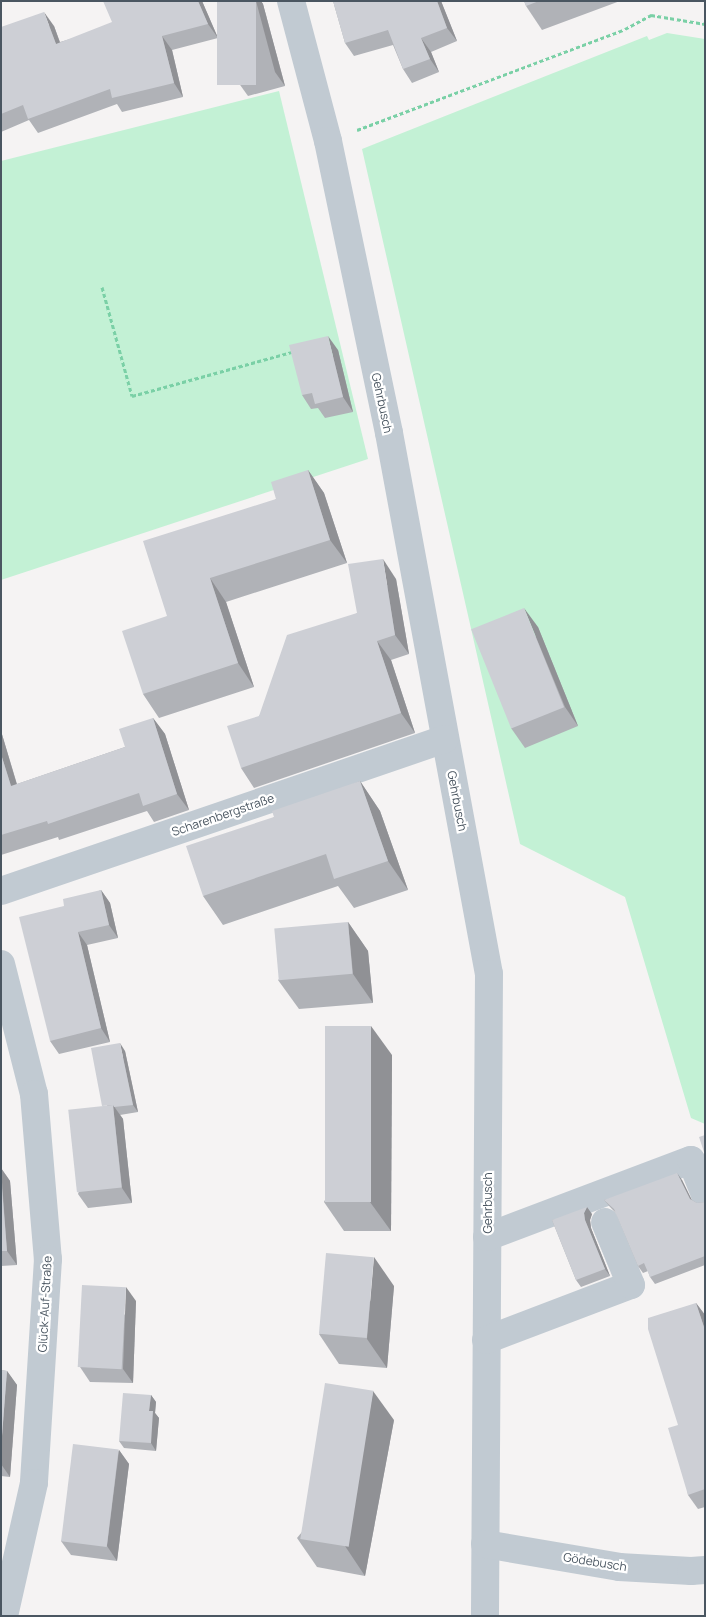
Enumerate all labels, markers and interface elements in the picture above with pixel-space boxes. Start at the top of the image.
street label: Gehrbusch [369,372,395,434]
street label: Gehrbusch [444,770,470,832]
street label: Scharenbergstraße [170,791,276,839]
street label: Gehrbusch [481,1172,495,1234]
street label: Glück-Auf-Straße [35,1255,55,1353]
street label: Gödebusch [562,1550,628,1574]

